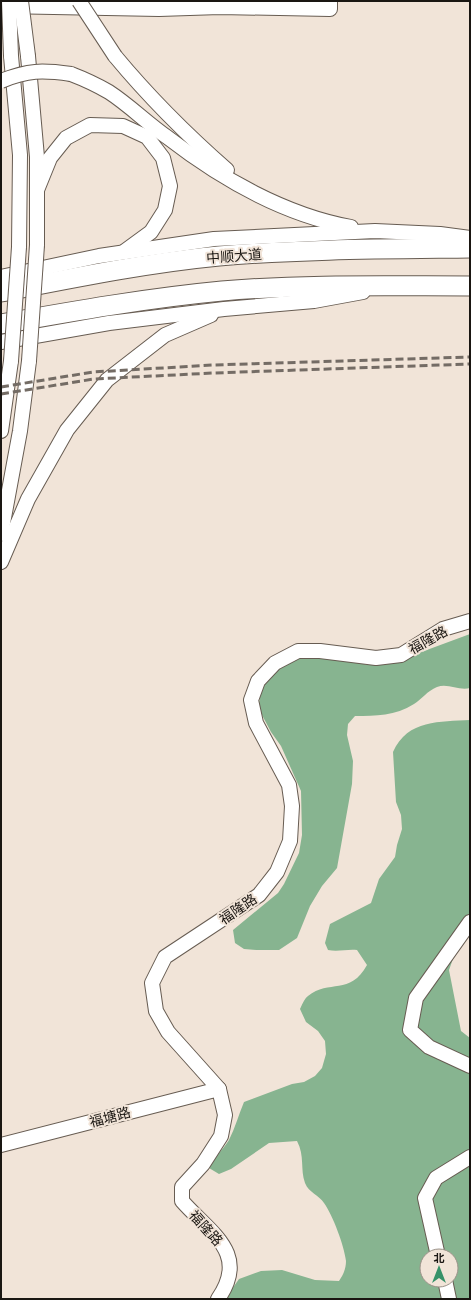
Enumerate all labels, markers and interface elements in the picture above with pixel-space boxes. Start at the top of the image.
street label: 中顺大道 [205,245,263,267]
street label: 福隆路 [405,622,451,658]
street label: 福隆路 [216,890,260,928]
street label: 福塘路 [87,1103,133,1131]
street label: 福隆路 [185,1206,227,1250]
north arrow [419,1248,459,1288]
text: 北 [434,1251,445,1265]

